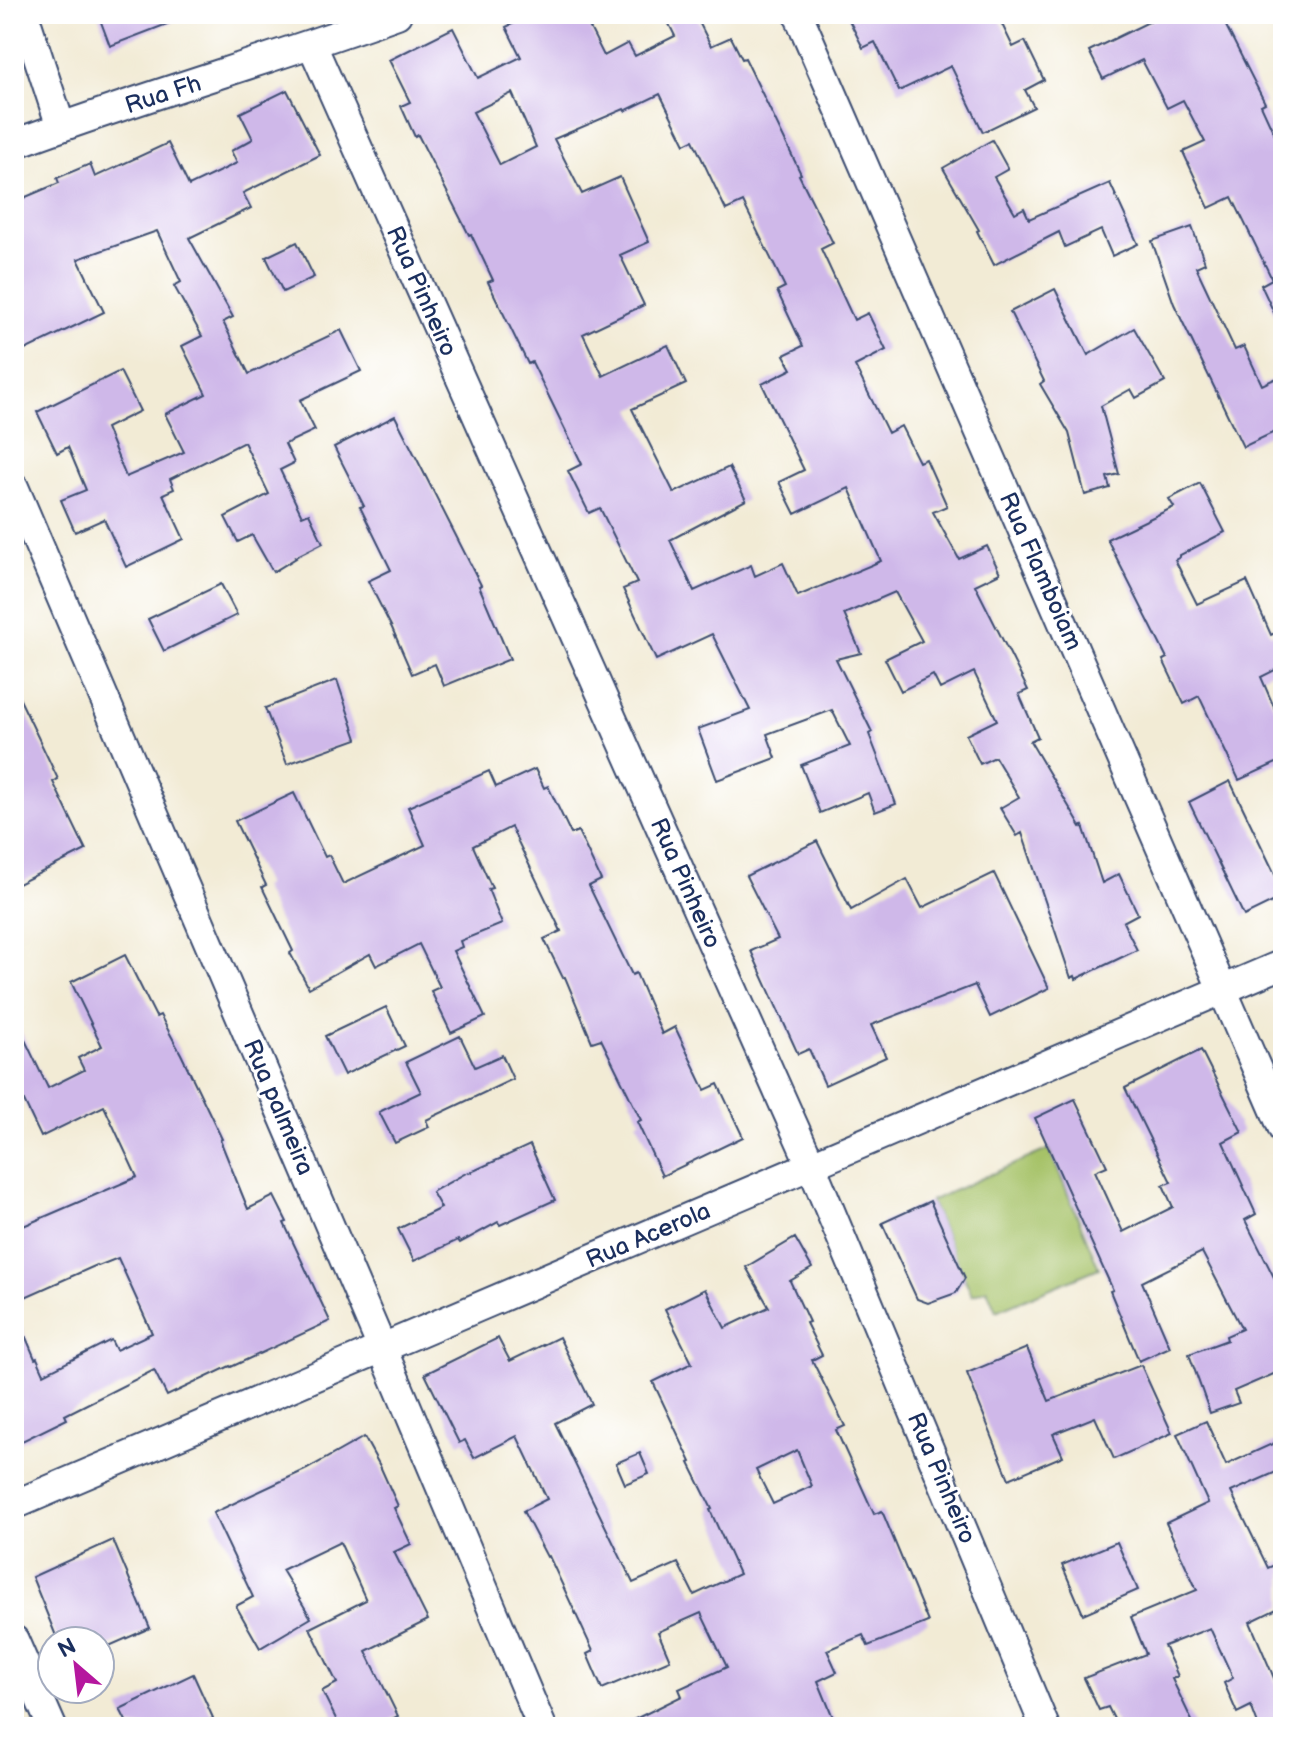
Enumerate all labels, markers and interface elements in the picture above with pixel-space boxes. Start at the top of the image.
street label: Rua Fh [122,69,205,120]
street label: Rua Pinheiro [380,222,463,361]
street label: Rua Flamboiam [993,488,1088,655]
street label: Rua Pinheiro [644,814,727,953]
street label: Rua palmeira [237,1035,320,1180]
street label: Rua Acerola [582,1196,715,1275]
street label: Rua Pinheiro [901,1408,982,1548]
north arrow [36,1625,116,1705]
text: N [54,1633,81,1664]

